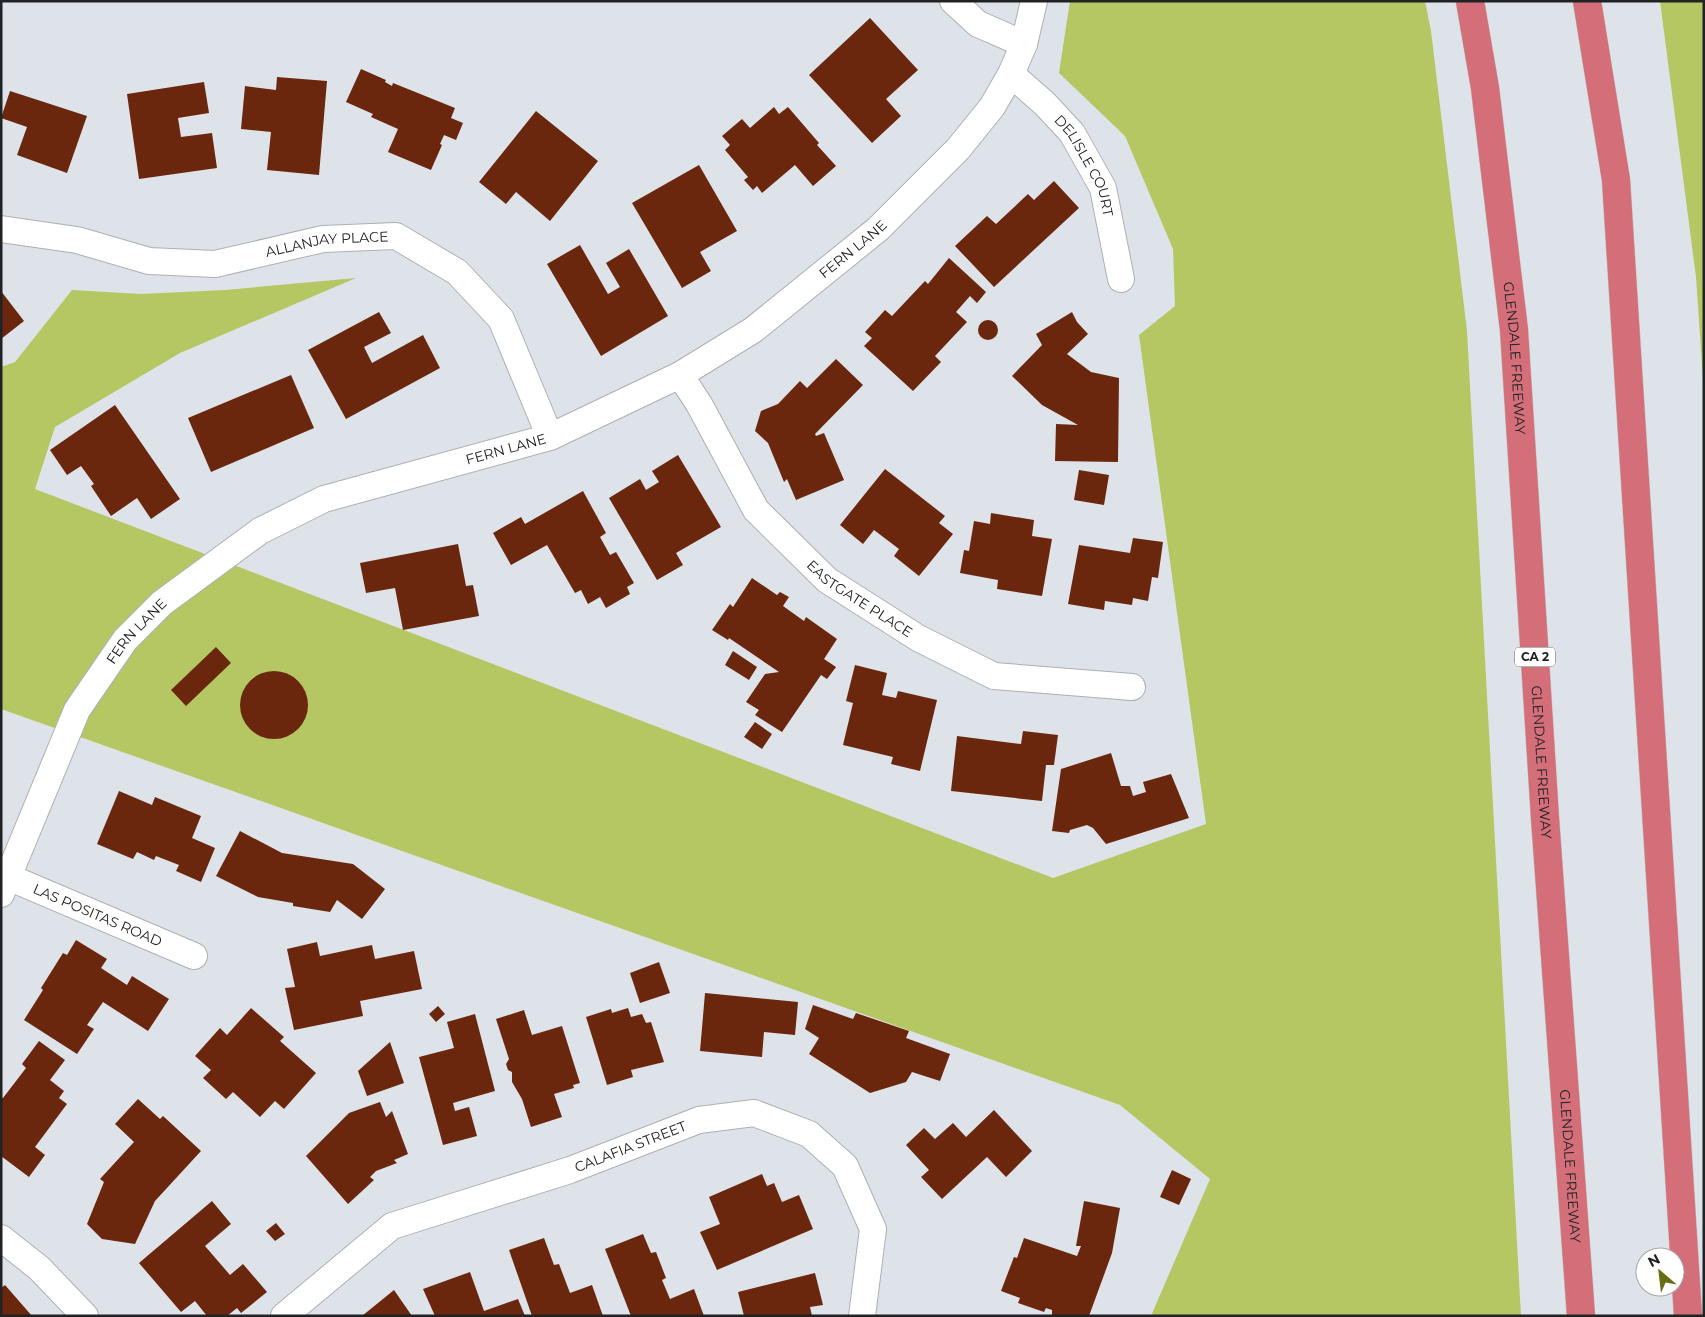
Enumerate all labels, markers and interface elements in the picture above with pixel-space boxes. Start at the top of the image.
street label: DELISLE COURT [1051,111,1117,218]
street label: FERN LANE [815,216,891,282]
street label: ALLANJAY PLACE [264,227,389,261]
street label: GLENDALE FREEWAY [1499,280,1530,435]
street label: FERN LANE [464,430,548,469]
street label: EASTGATE PLACE [803,556,916,641]
street label: FERN LANE [102,595,170,668]
road number: CA 2 [1515,648,1555,666]
street label: GLENDALE FREEWAY [1528,685,1555,839]
street label: LAS POSITAS ROAD [30,880,165,950]
street label: GLENDALE FREEWAY [1556,1089,1585,1243]
street label: CALAFIA STREET [572,1117,689,1176]
north arrow [1635,1247,1685,1297]
text: N [1645,1250,1663,1271]

